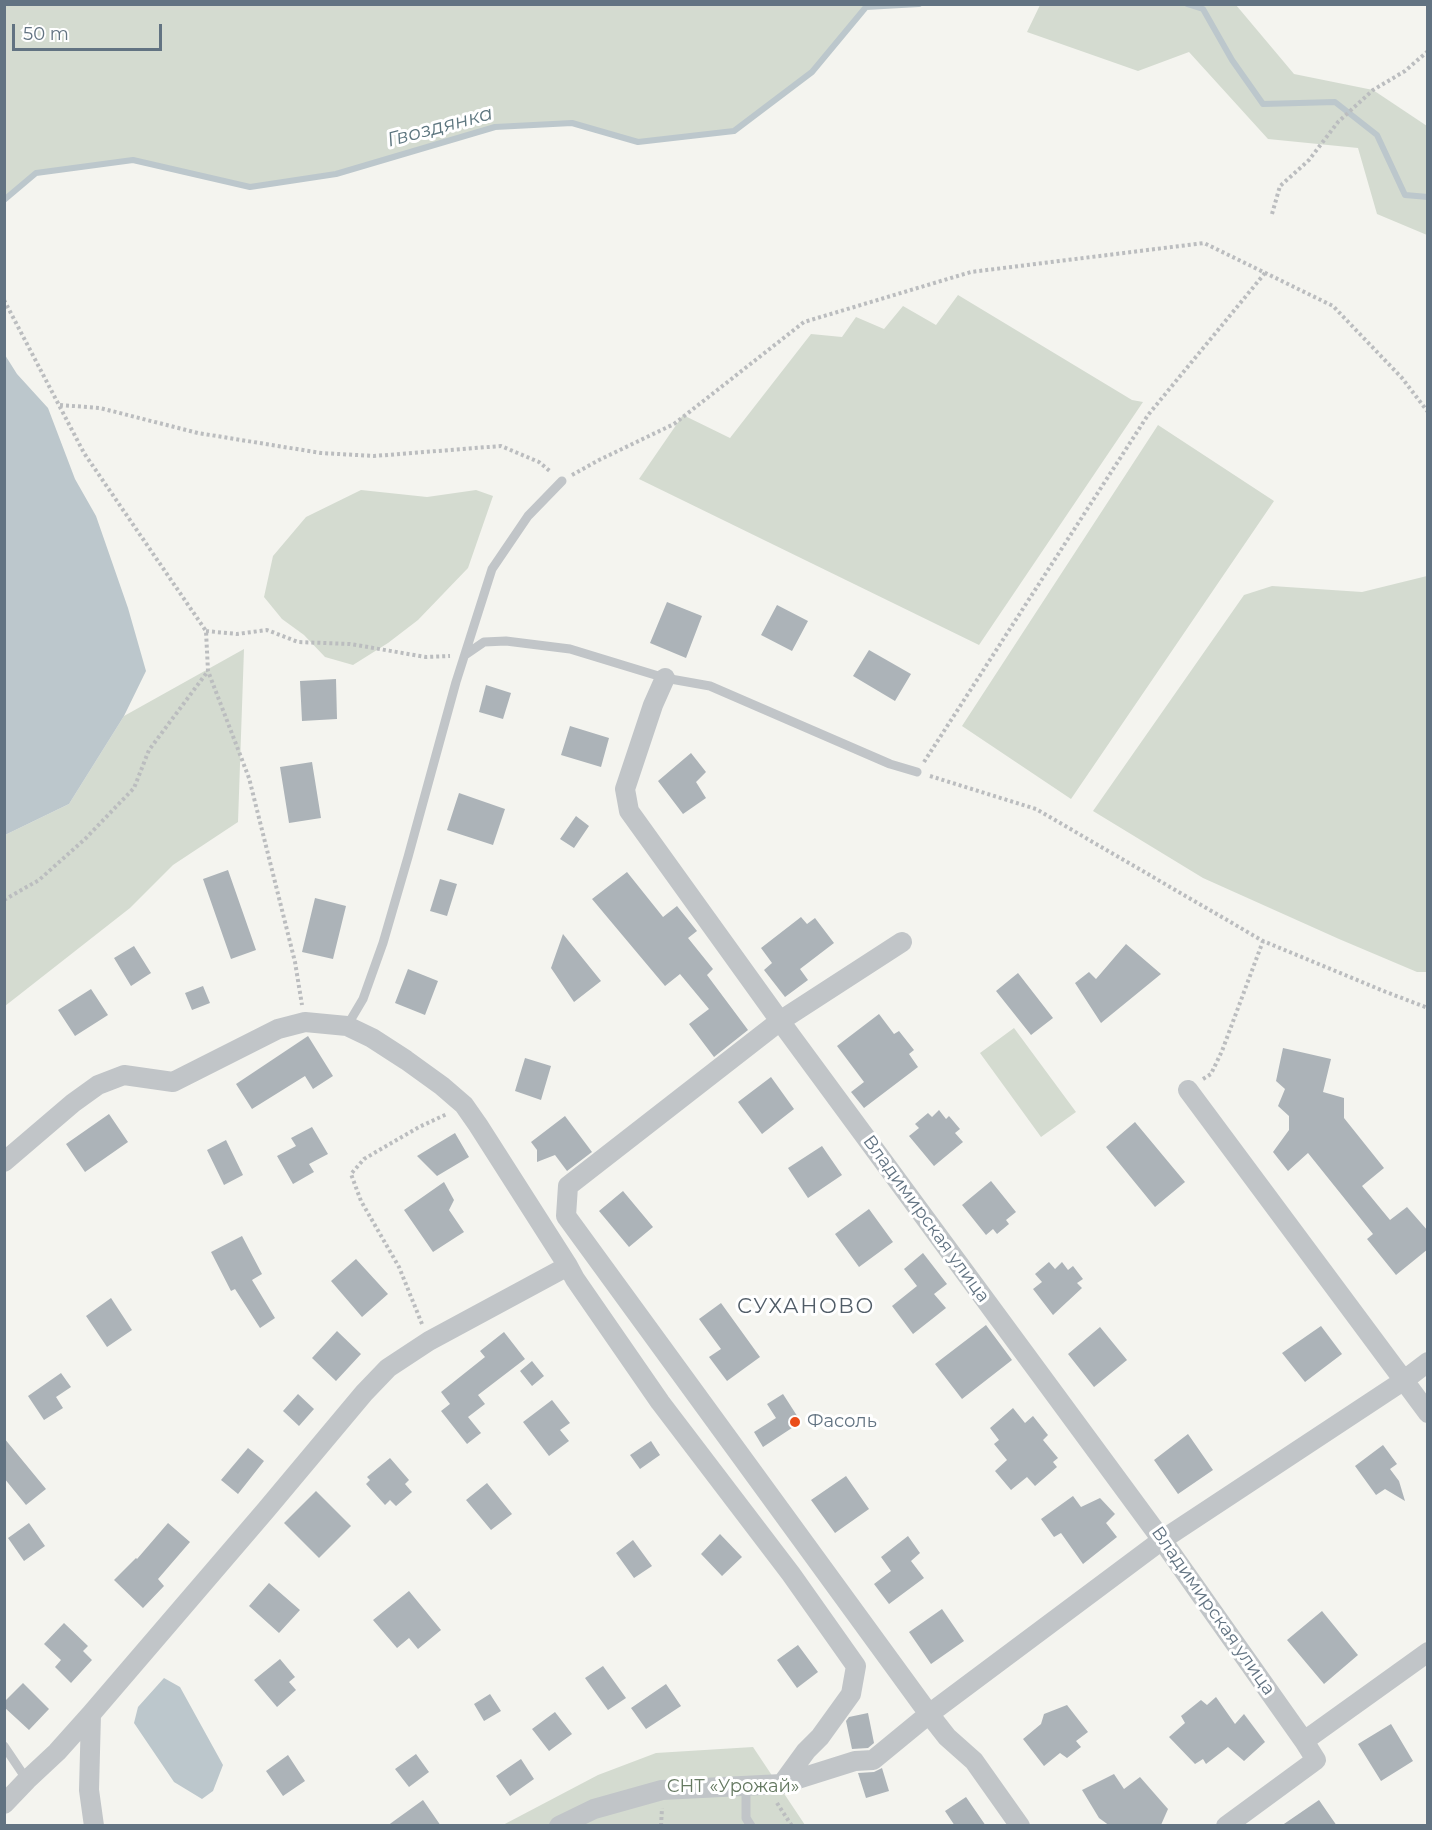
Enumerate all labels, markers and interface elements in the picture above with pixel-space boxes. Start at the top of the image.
scale bar [15,12,165,50]
text: 50 m [23,23,69,45]
water label: Гвоздянка [385,101,495,153]
street label: Владимирская улица [858,1131,994,1307]
district label: СУХАНОВО [737,1294,875,1320]
place label: Фасоль [807,1411,877,1433]
marker: Фасоль [788,1415,802,1429]
street label: Владимирская улица [1146,1522,1280,1700]
park label: СНТ «Урожай» [667,1776,799,1798]

